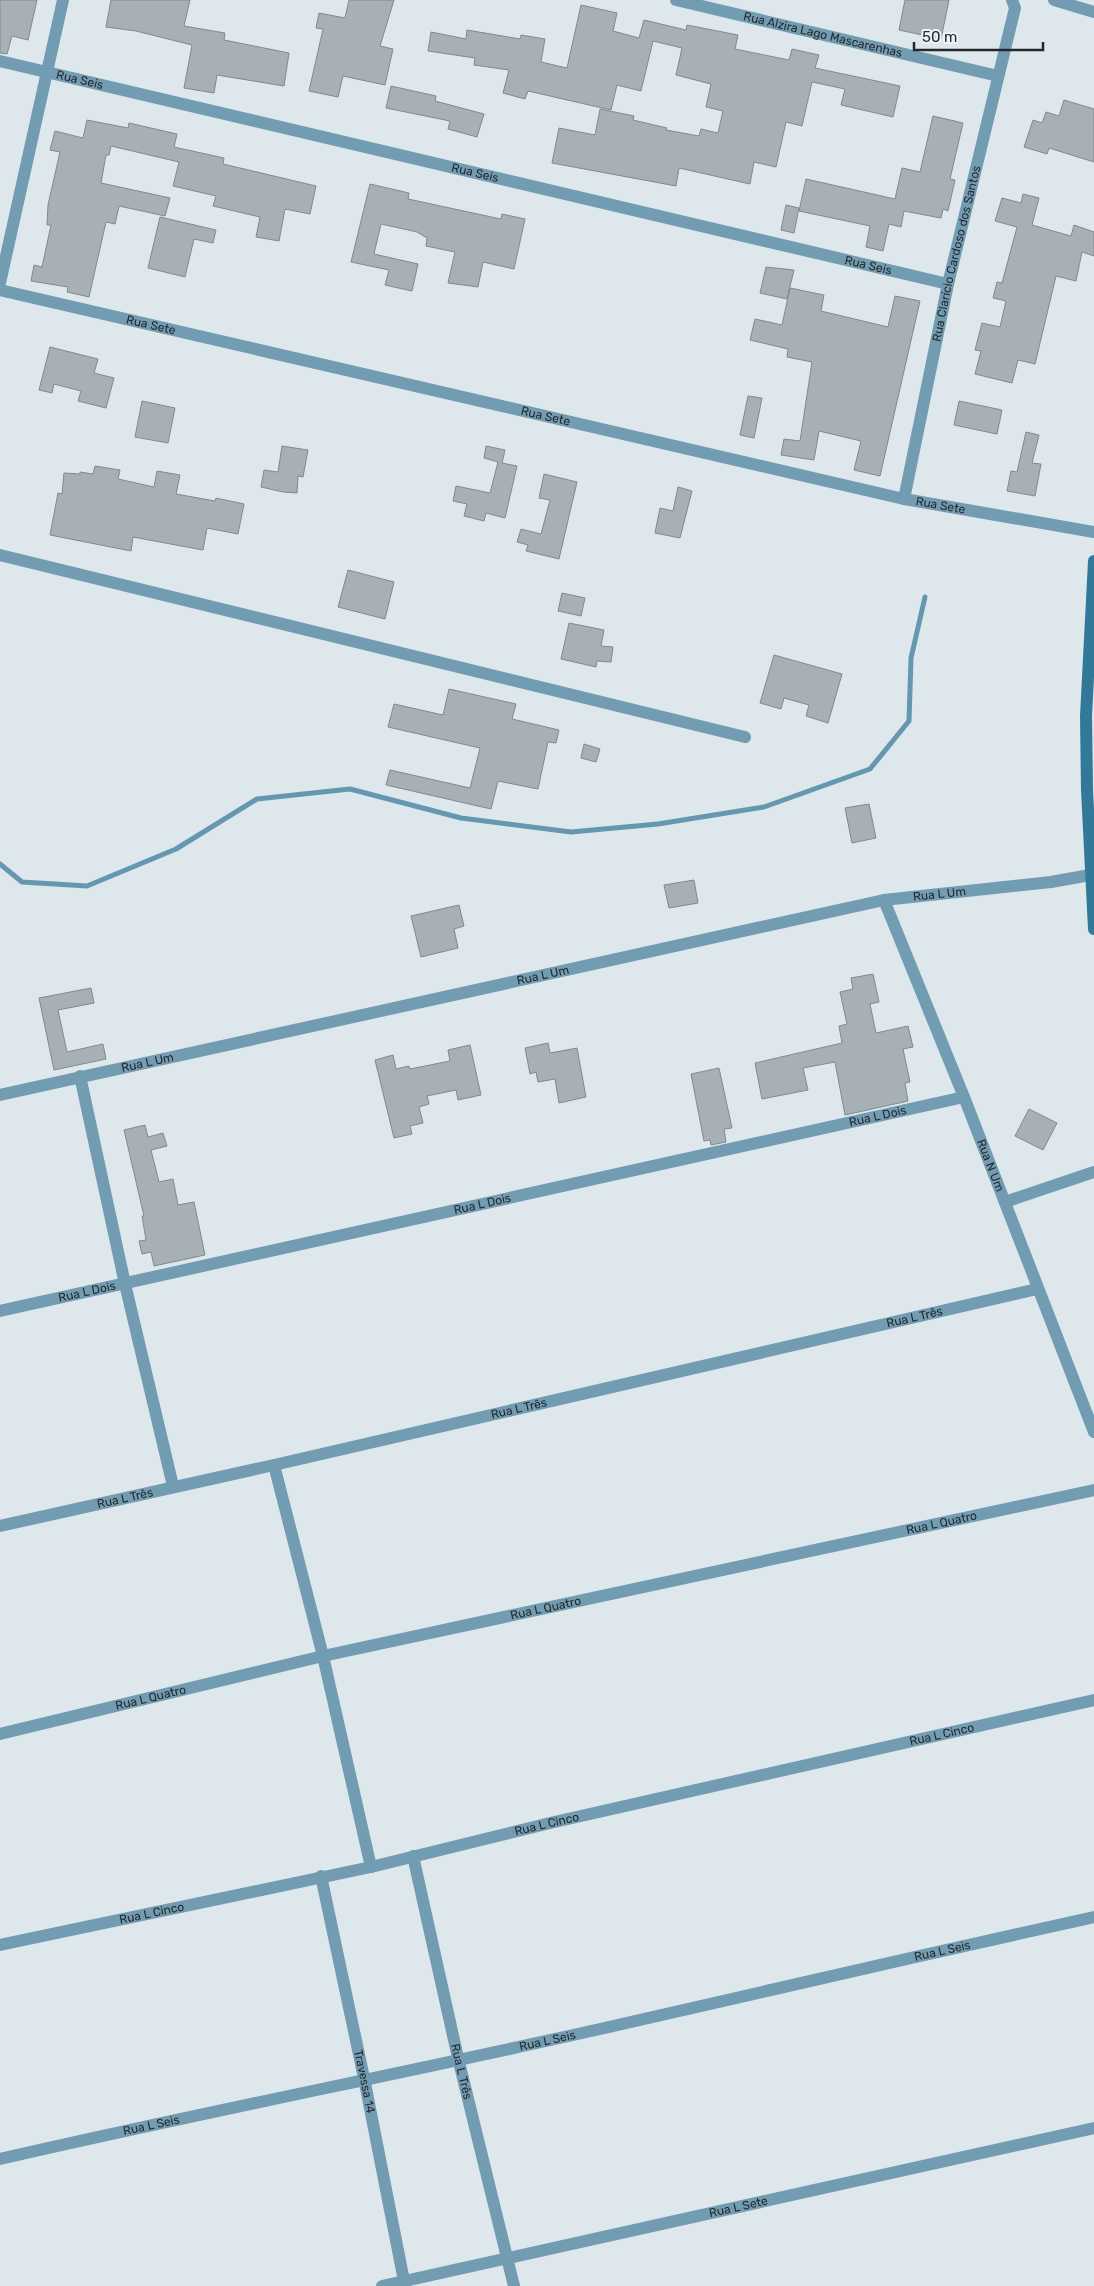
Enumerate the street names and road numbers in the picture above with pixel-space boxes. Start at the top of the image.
street label: Rua Alzira Lago Mascarenhas [742,9,904,60]
street label: Rua Seis [55,67,105,92]
street label: Rua Seis [450,160,500,185]
street label: Rua Clarício Cardoso dos Santos [929,164,984,343]
street label: Rua Seis [843,253,893,278]
street label: Rua Sete [125,312,177,337]
street label: Rua Sete [520,404,572,429]
street label: Rua Sete [915,494,967,517]
street label: Rua L Um [912,884,967,904]
street label: Rua L Um [515,963,570,988]
street label: Rua L Um [120,1050,175,1075]
street label: Rua L Dois [848,1103,908,1129]
street label: Rua N Um [974,1137,1007,1194]
street label: Rua L Dois [452,1191,512,1217]
street label: Rua L Dois [57,1279,117,1305]
street label: Rua L Três [885,1304,944,1330]
street label: Rua L Três [489,1395,548,1422]
street label: Rua L Três [96,1485,154,1511]
street label: Rua L Quatro [905,1508,978,1537]
street label: Rua L Quatro [509,1594,582,1622]
street label: Rua L Quatro [114,1682,187,1713]
street label: Rua L Cinco [908,1720,975,1749]
street label: Rua L Cinco [513,1810,580,1838]
street label: Rua L Cinco [118,1899,185,1927]
street label: Rua L Seis [913,1938,972,1964]
street label: Rua L Seis [518,2028,577,2054]
street label: Rua L Três [448,2042,475,2101]
street label: Travessa 14 [351,2048,378,2115]
street label: Rua L Seis [122,2112,181,2138]
street label: Rua L Sete [708,2194,769,2220]

